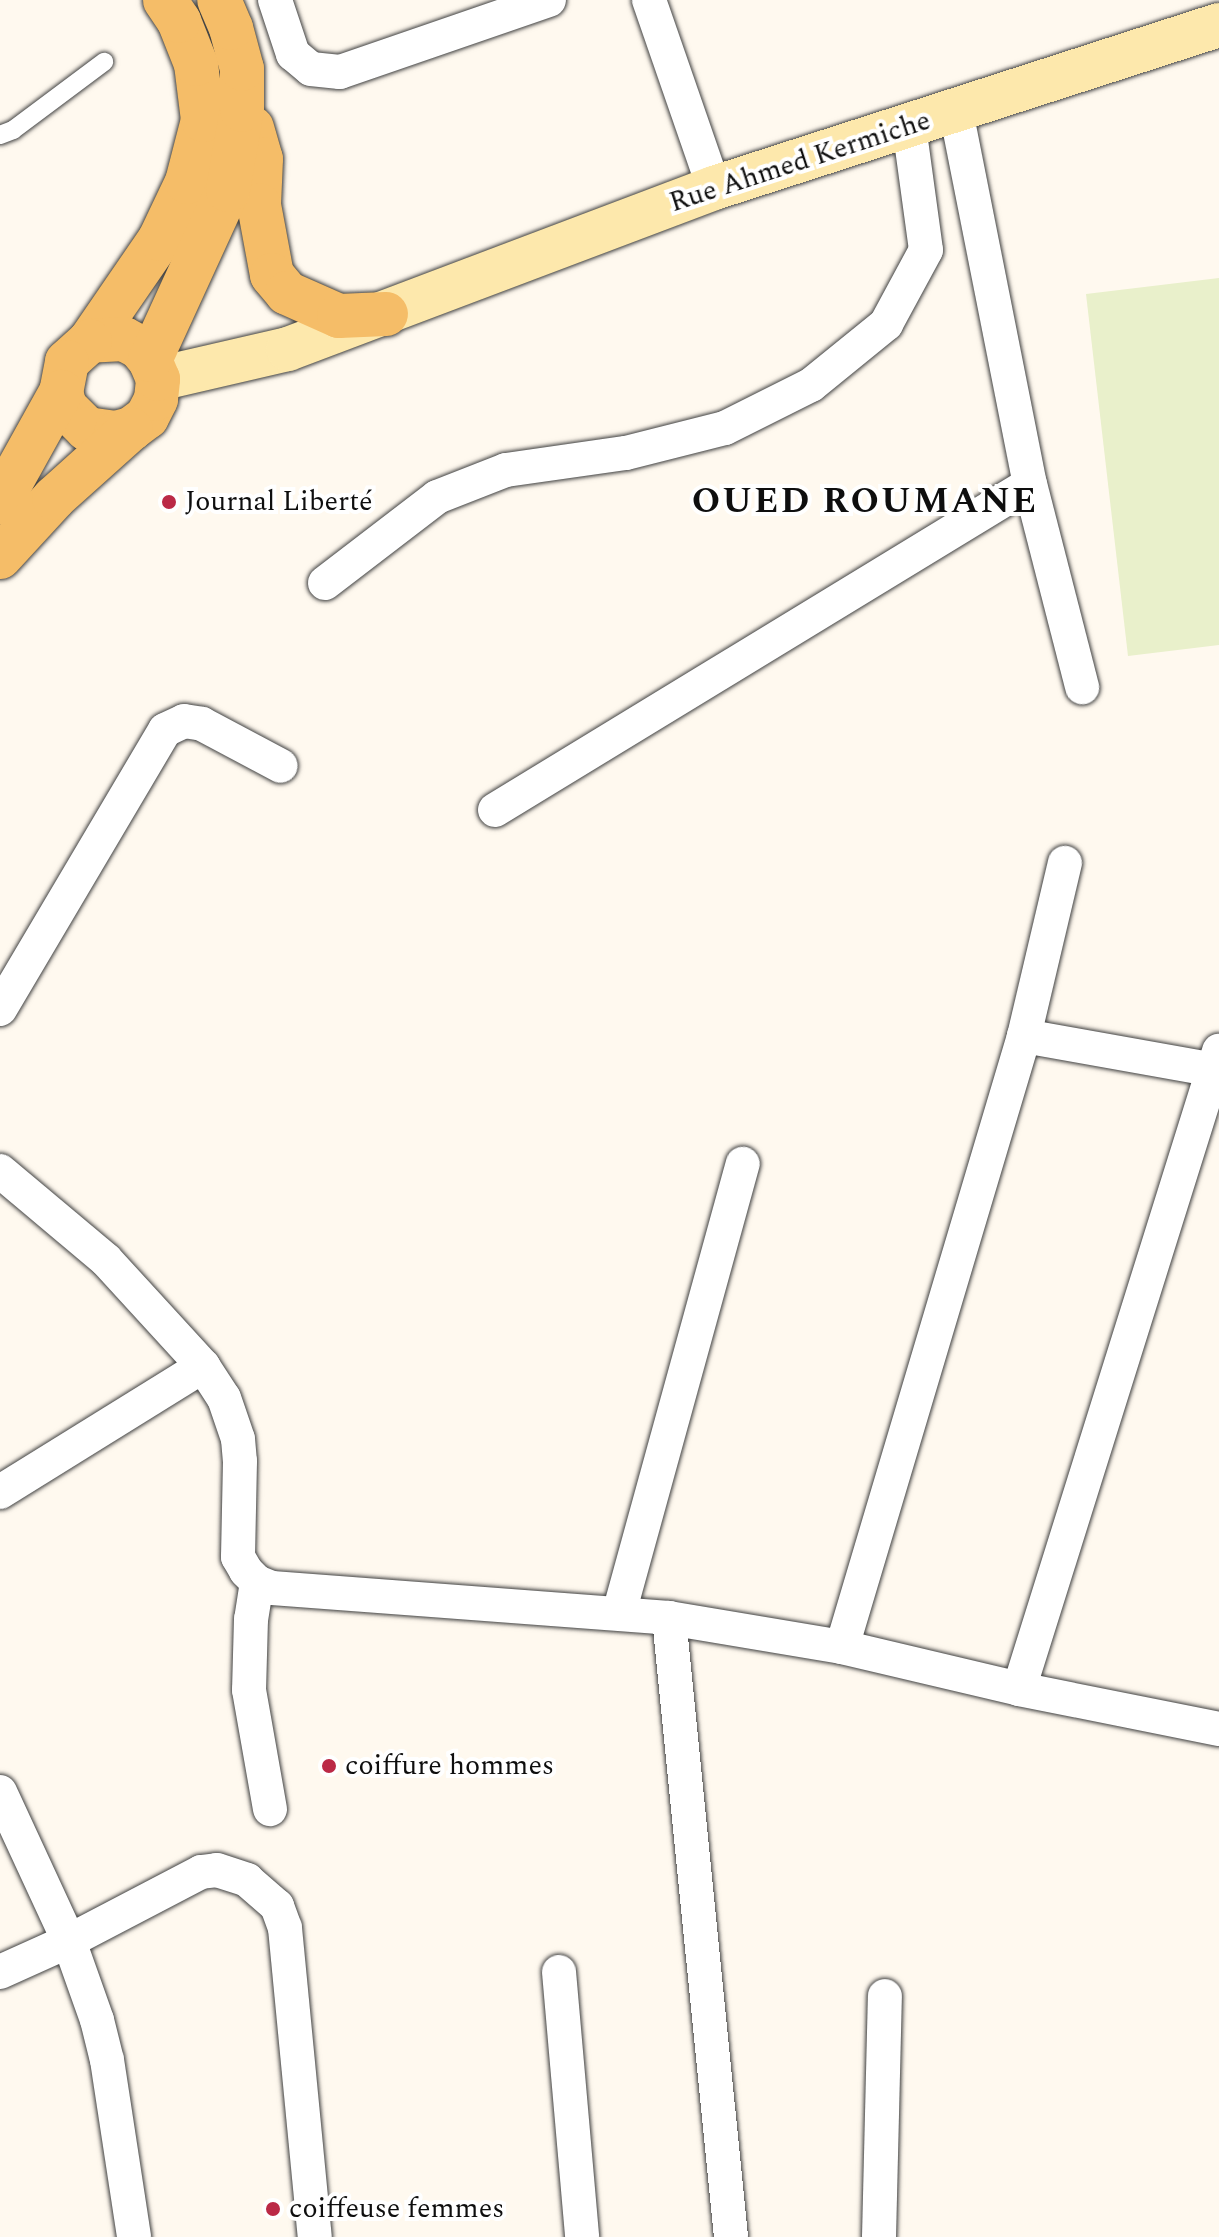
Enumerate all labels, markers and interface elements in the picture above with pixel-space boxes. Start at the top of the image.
street label: Rue Ahmed Kermiche [665,104,935,220]
district label: OUED ROUMANE [692,480,1038,524]
place label: Journal Liberté [185,485,373,519]
marker: Journal Liberté [160,493,178,511]
place label: coiffure hommes [345,1749,554,1783]
marker: coiffure hommes [320,1757,338,1775]
place label: coiffeuse femmes [289,2192,504,2226]
marker: coiffeuse femmes [264,2200,282,2218]

